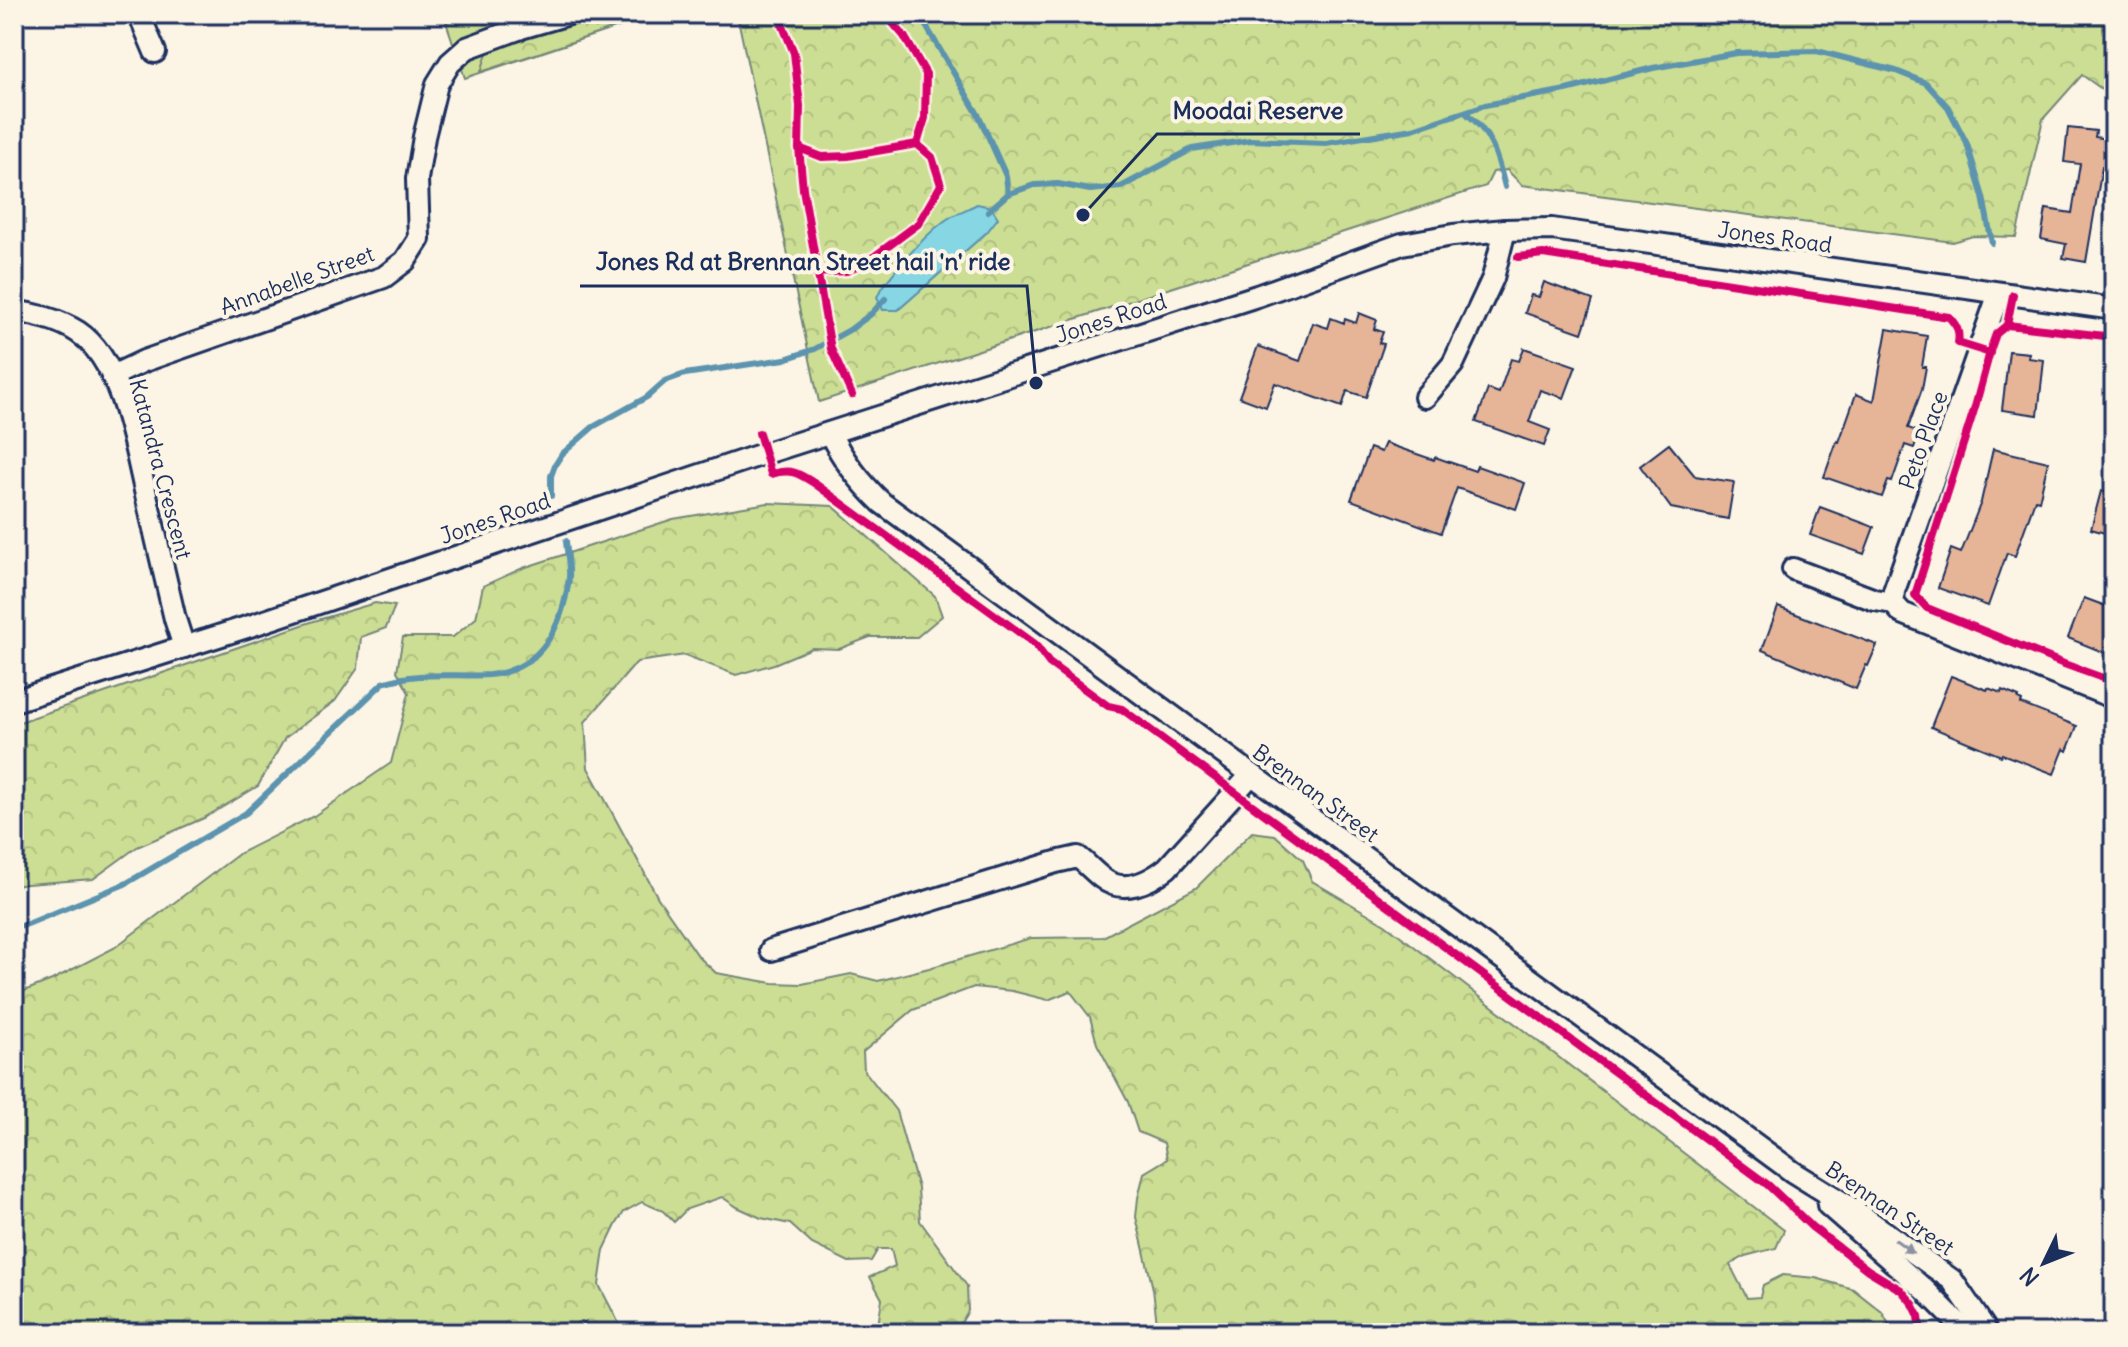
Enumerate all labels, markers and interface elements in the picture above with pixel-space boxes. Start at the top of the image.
callout: Moodai Reserve [1157,86,1360,134]
text: Moodai Reserve [1172,95,1344,125]
street label: Jones Road [1716,215,1834,259]
callout: Jones Rd at Brennan Street hail 'n' ride [580,238,1027,286]
street label: Annabelle Street [216,239,378,321]
text: Jones Rd at Brennan Street hail 'n' ride [596,246,1010,276]
street label: Jones Road [1052,287,1170,349]
street label: Katandra Crescent [123,376,199,562]
street label: Peto Place [1892,387,1954,493]
street label: Jones Road [436,486,554,550]
street label: Brennan Street [1247,738,1385,848]
street label: Brennan Street [1820,1155,1960,1261]
north arrow [2004,1223,2084,1303]
one-way arrow [1894,1238,1915,1253]
text: N [2014,1262,2045,1292]

